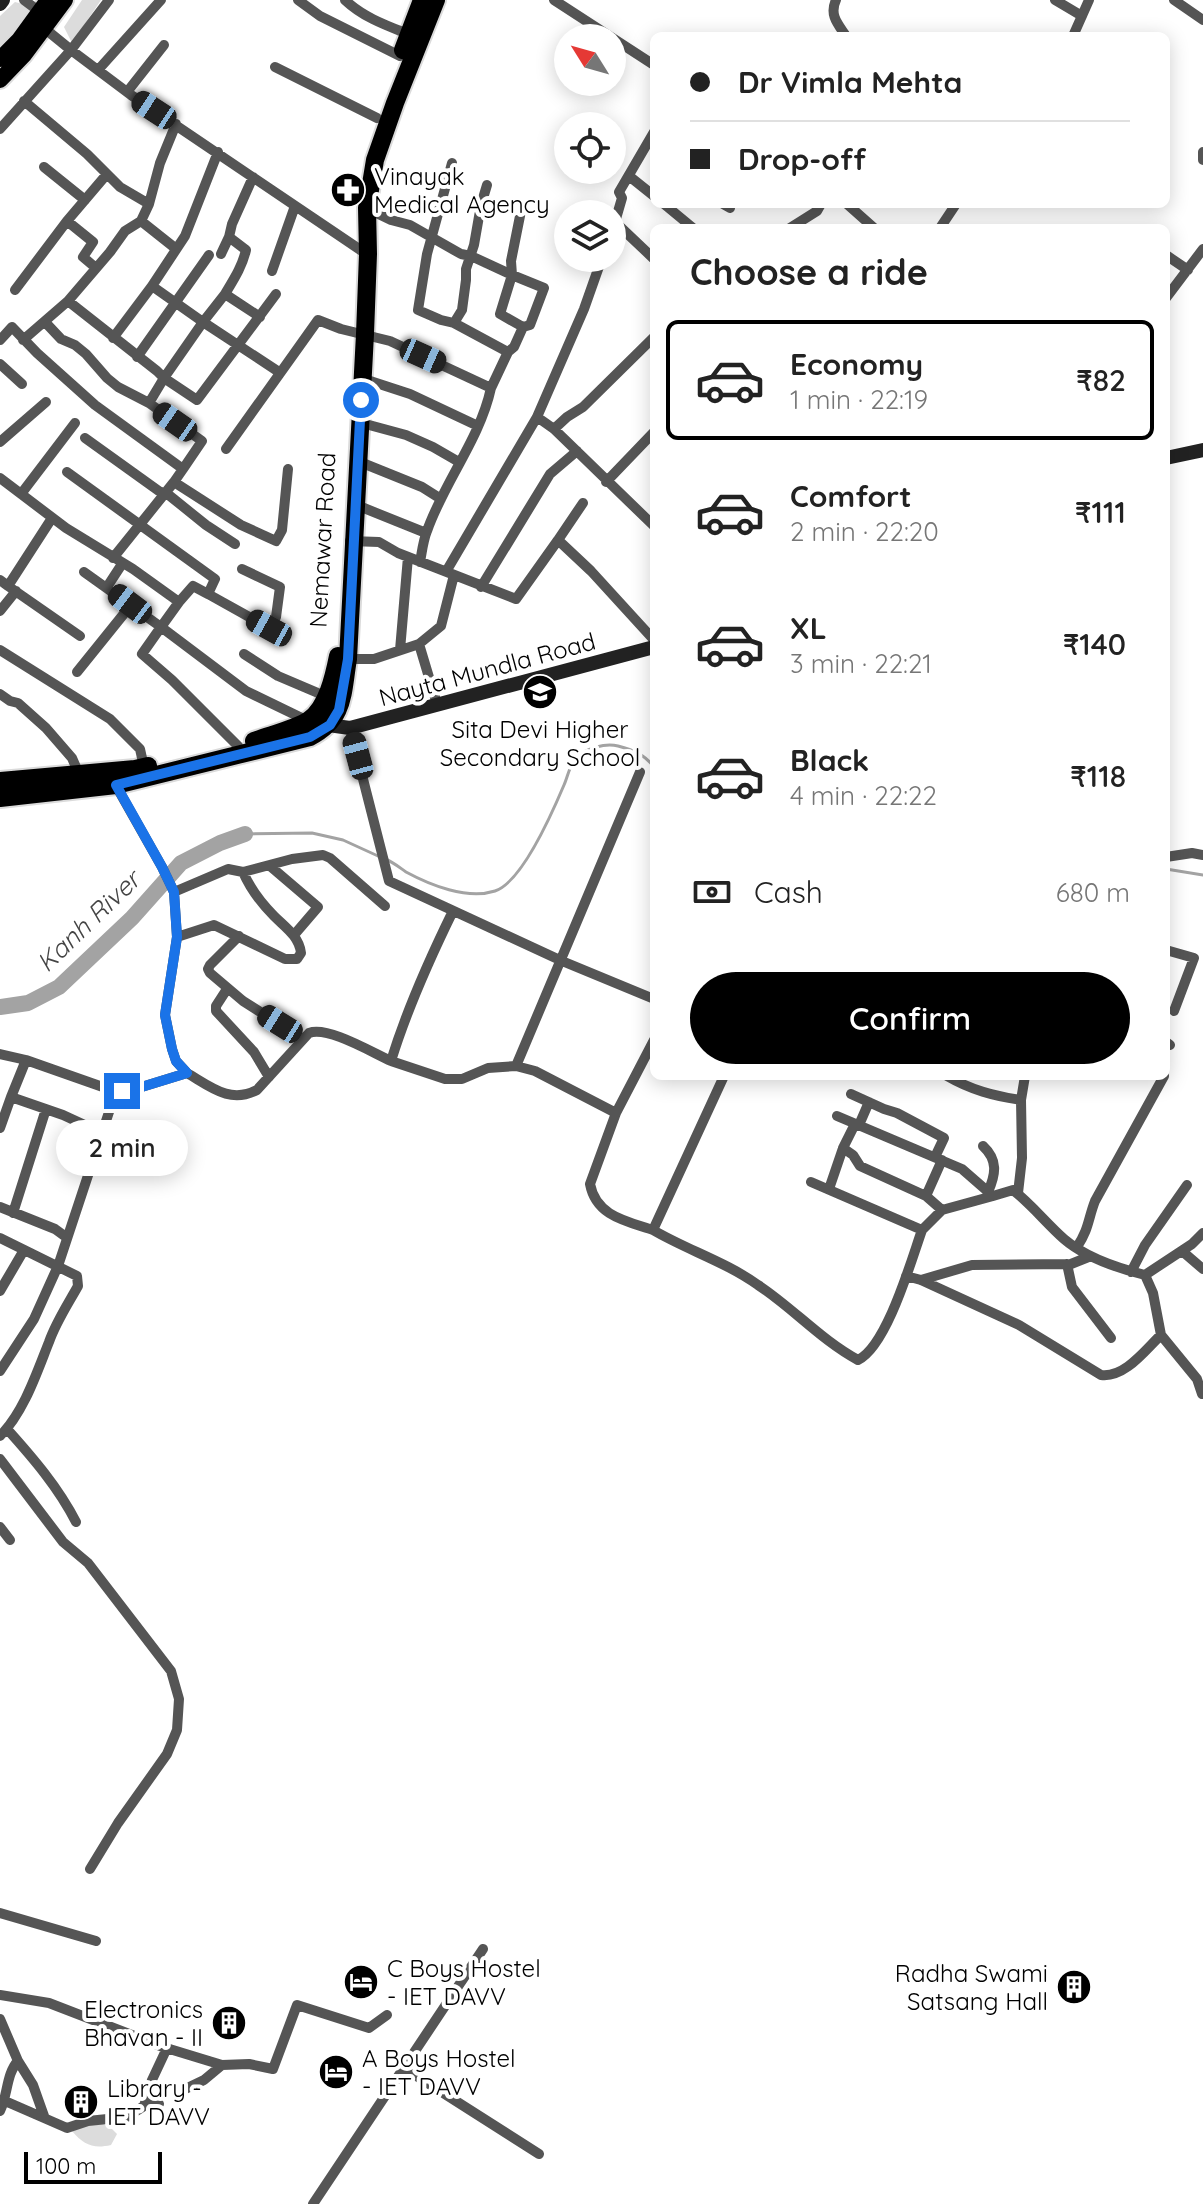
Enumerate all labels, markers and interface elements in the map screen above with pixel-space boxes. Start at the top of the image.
north arrow [554,24,626,96]
map controls [554,24,626,272]
text: Dr Vimla Mehta [738,63,962,101]
car [127,87,181,133]
button: locate [554,112,626,184]
text: Drop-off [738,140,866,178]
place label: Vinayak Medical Agency [374,161,550,219]
pharmacy icon: Vinayak Medical Agency [329,171,367,209]
button: layers [554,200,626,272]
text: Choose a ride [690,249,928,294]
car [396,335,450,377]
icon: car [694,344,766,416]
text: Economy [790,345,923,383]
text: ₹82 [1076,361,1126,399]
route start [343,382,379,418]
text: 1 min · 22:19 [790,383,928,416]
car [148,398,202,446]
street label: Nemawar Road [302,452,342,628]
icon: car [694,476,766,548]
text: Comfort [790,477,911,515]
text: ₹111 [1075,493,1126,531]
text: 2 min · 22:20 [790,515,939,548]
car [104,580,156,628]
car [242,606,296,650]
icon: car [694,608,766,680]
text: XL [790,609,827,647]
text: ₹140 [1063,625,1126,663]
street label: Nayta Mundla Road [375,626,599,712]
text: 3 min · 22:21 [790,647,932,680]
school or university icon: Sita Devi Higher Secondary School [521,673,559,711]
place label: Sita Devi Higher Secondary School [440,714,640,772]
car [340,730,376,782]
icon: car [694,740,766,812]
text: Black [790,741,869,779]
text: ₹118 [1070,757,1126,795]
text: 4 min · 22:22 [790,779,937,812]
water label: Kanh River [29,861,149,979]
icon: cash [690,870,734,914]
text: Cash [754,873,823,911]
text: 680 m [1056,876,1130,909]
button: Confirm [690,972,1130,1064]
car [253,1001,307,1047]
route end [104,1073,140,1109]
callout: 2 min [56,1119,188,1175]
text: 2 min [88,1131,156,1164]
place label: C Boys Hostel - IET DAVV [387,1953,541,2011]
place label: Radha Swami Satsang Hall [895,1958,1048,2016]
hotel icon: C Boys Hostel - IET DAVV [342,1963,380,2001]
building icon: Radha Swami Satsang Hall [1055,1968,1093,2006]
place label: Electronics Bhavan - II [84,1994,203,2052]
building icon: Electronics Bhavan - II [210,2004,248,2042]
place label: A Boys Hostel - IET DAVV [362,2043,516,2101]
hotel icon: A Boys Hostel - IET DAVV [317,2053,355,2091]
place label: Library - IET DAVV [107,2073,210,2131]
building icon: Library - IET DAVV [62,2083,100,2121]
scale bar [24,2148,162,2184]
text: 100 m [36,2152,96,2180]

